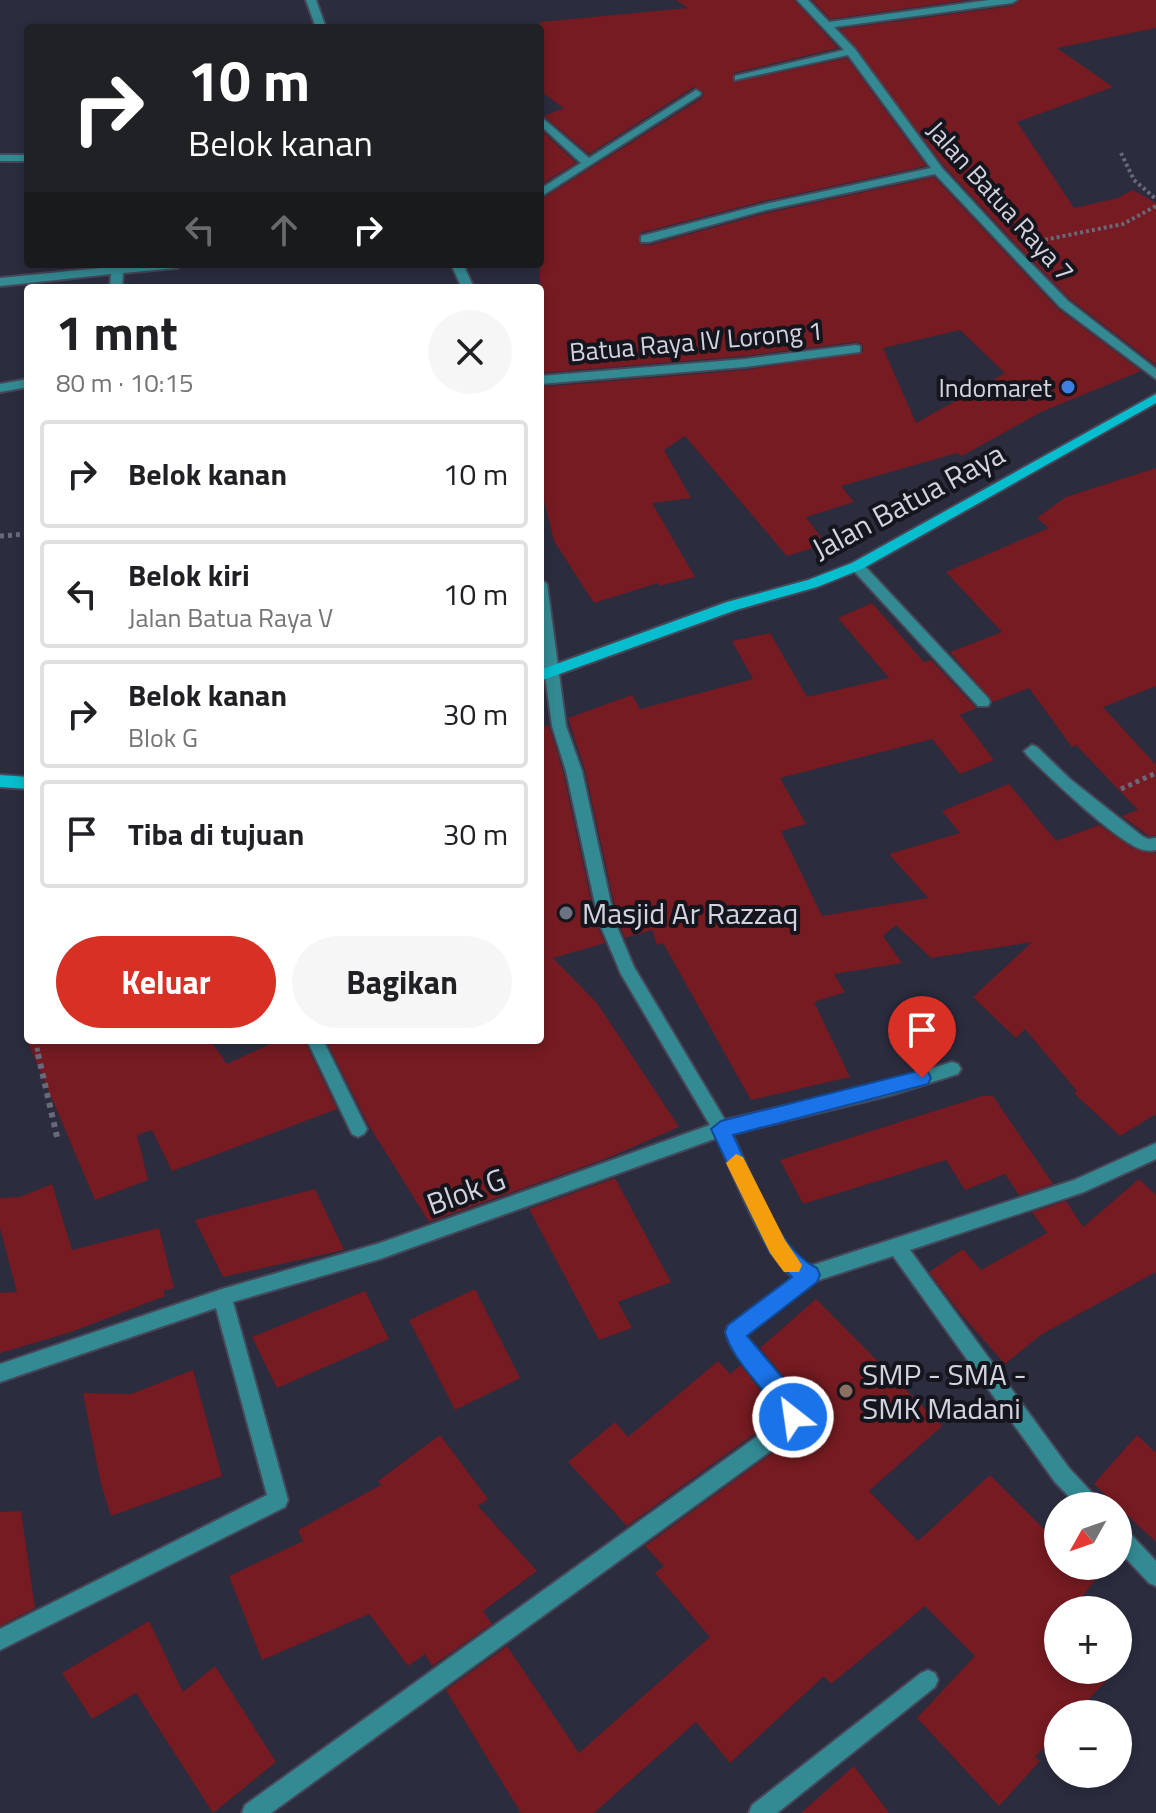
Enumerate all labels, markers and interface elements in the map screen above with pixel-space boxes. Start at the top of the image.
text: 10 m [188,38,310,123]
icon: right [56,56,160,160]
street label: Jalan Batua Raya 7 [918,112,1084,290]
text: Belok kanan [188,115,373,170]
icon: left [178,208,222,252]
icon: ahead [262,208,306,252]
icon: right [346,208,390,252]
text: 1 mnt [56,296,178,369]
button: close [428,310,512,394]
street label: Batua Raya IV Lorong 1 [568,311,824,371]
text: 80 m · 10:15 [56,363,194,402]
place label: Indomaret [938,368,1052,407]
marker: Indomaret [1059,378,1077,396]
street label: Jalan Batua Raya [803,431,1013,571]
text: Belok kanan [128,451,287,497]
text: 10 m [443,451,508,497]
icon: right [60,452,104,496]
text: Belok kiri [128,552,250,598]
text: 10 m [443,571,508,617]
icon: left [60,572,104,616]
text: Jalan Batua Raya V [128,598,333,637]
text: Belok kanan [128,672,287,718]
text: 30 m [443,691,508,737]
icon: right [60,692,104,736]
text: Blok G [128,718,198,757]
text: Tiba di tujuan [128,811,304,857]
text: 30 m [443,811,508,857]
icon: arrive [60,812,104,856]
place label: Masjid Ar Razzaq [582,890,798,936]
marker: Masjid Ar Razzaq [557,904,575,922]
button: Keluar [56,936,276,1028]
button: Bagikan [292,936,512,1028]
pin [888,996,956,1078]
icon: arrive [900,1008,944,1052]
street label: Blok G [420,1156,512,1226]
place label: SMP - SMA - SMK Madani [862,1351,1027,1431]
position arrow [751,1375,835,1459]
marker: SMP - SMA - SMK Madani [837,1382,855,1400]
north arrow [1044,1492,1132,1580]
map controls [1044,1492,1132,1788]
button: + [1044,1596,1132,1684]
button: − [1044,1700,1132,1788]

